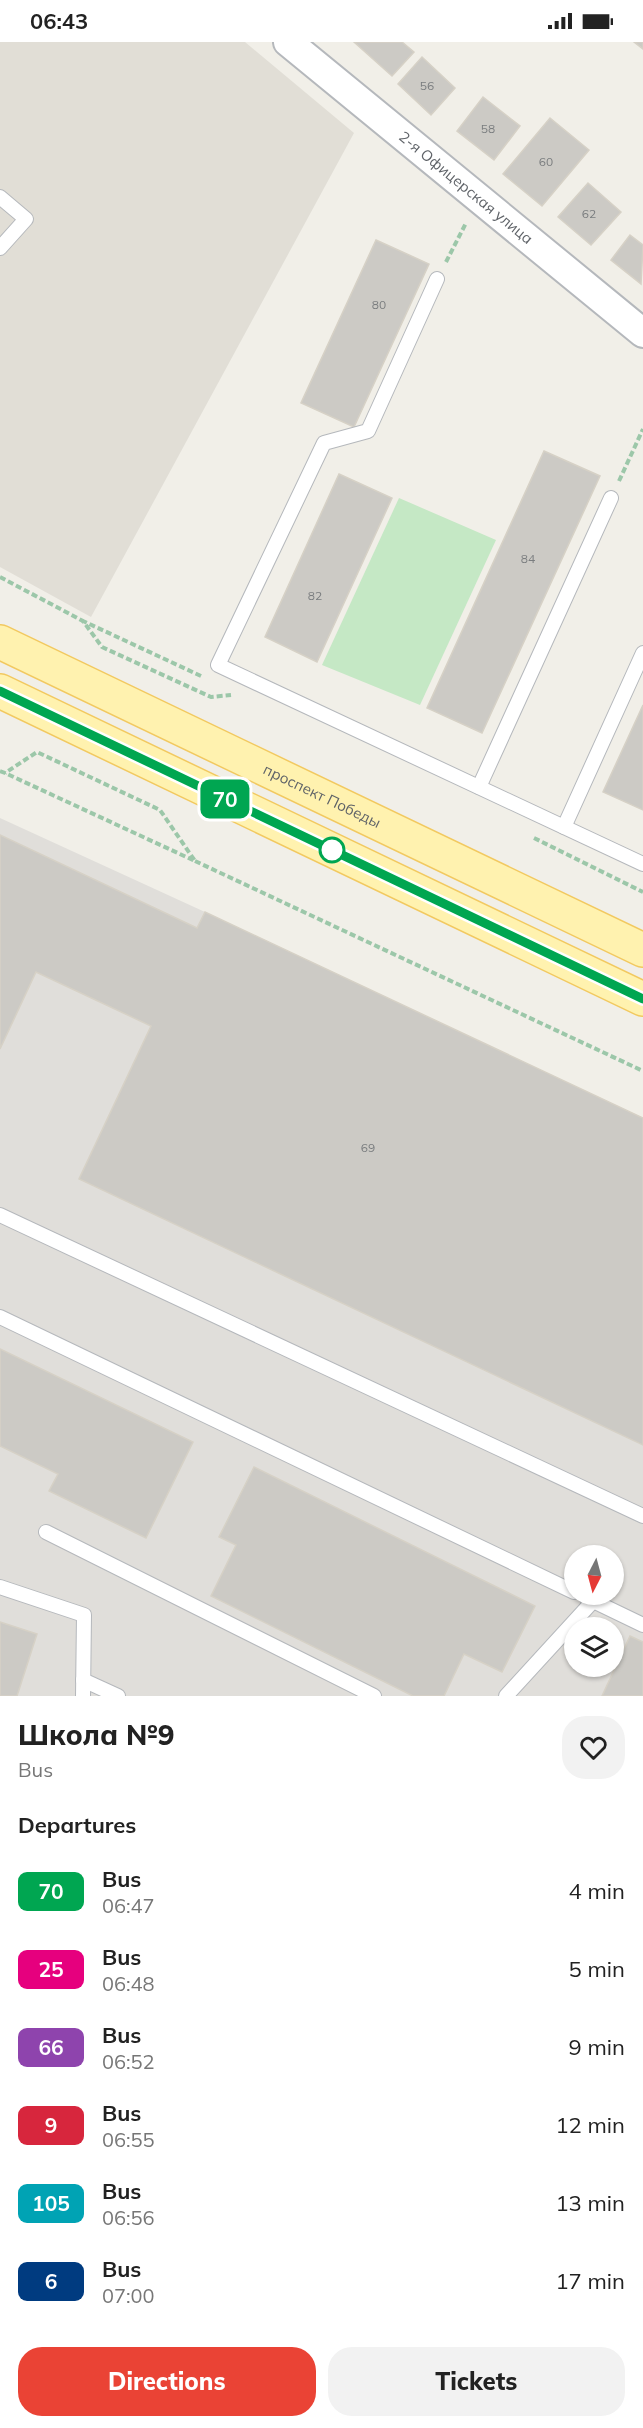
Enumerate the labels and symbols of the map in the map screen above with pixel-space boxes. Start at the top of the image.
house number: 56 [420,78,434,93]
house number: 58 [481,121,495,136]
street label: 2-я Офицерская улица [395,127,537,248]
house number: 60 [539,154,553,169]
house number: 62 [582,206,596,221]
house number: 80 [372,297,386,312]
house number: 84 [521,551,535,566]
house number: 82 [308,588,322,603]
street label: проспект Победы [260,760,384,832]
line badge: 70 [198,780,252,819]
unlabelled marker [319,837,345,863]
house number: 69 [361,1140,375,1155]
north arrow [564,1545,624,1605]

